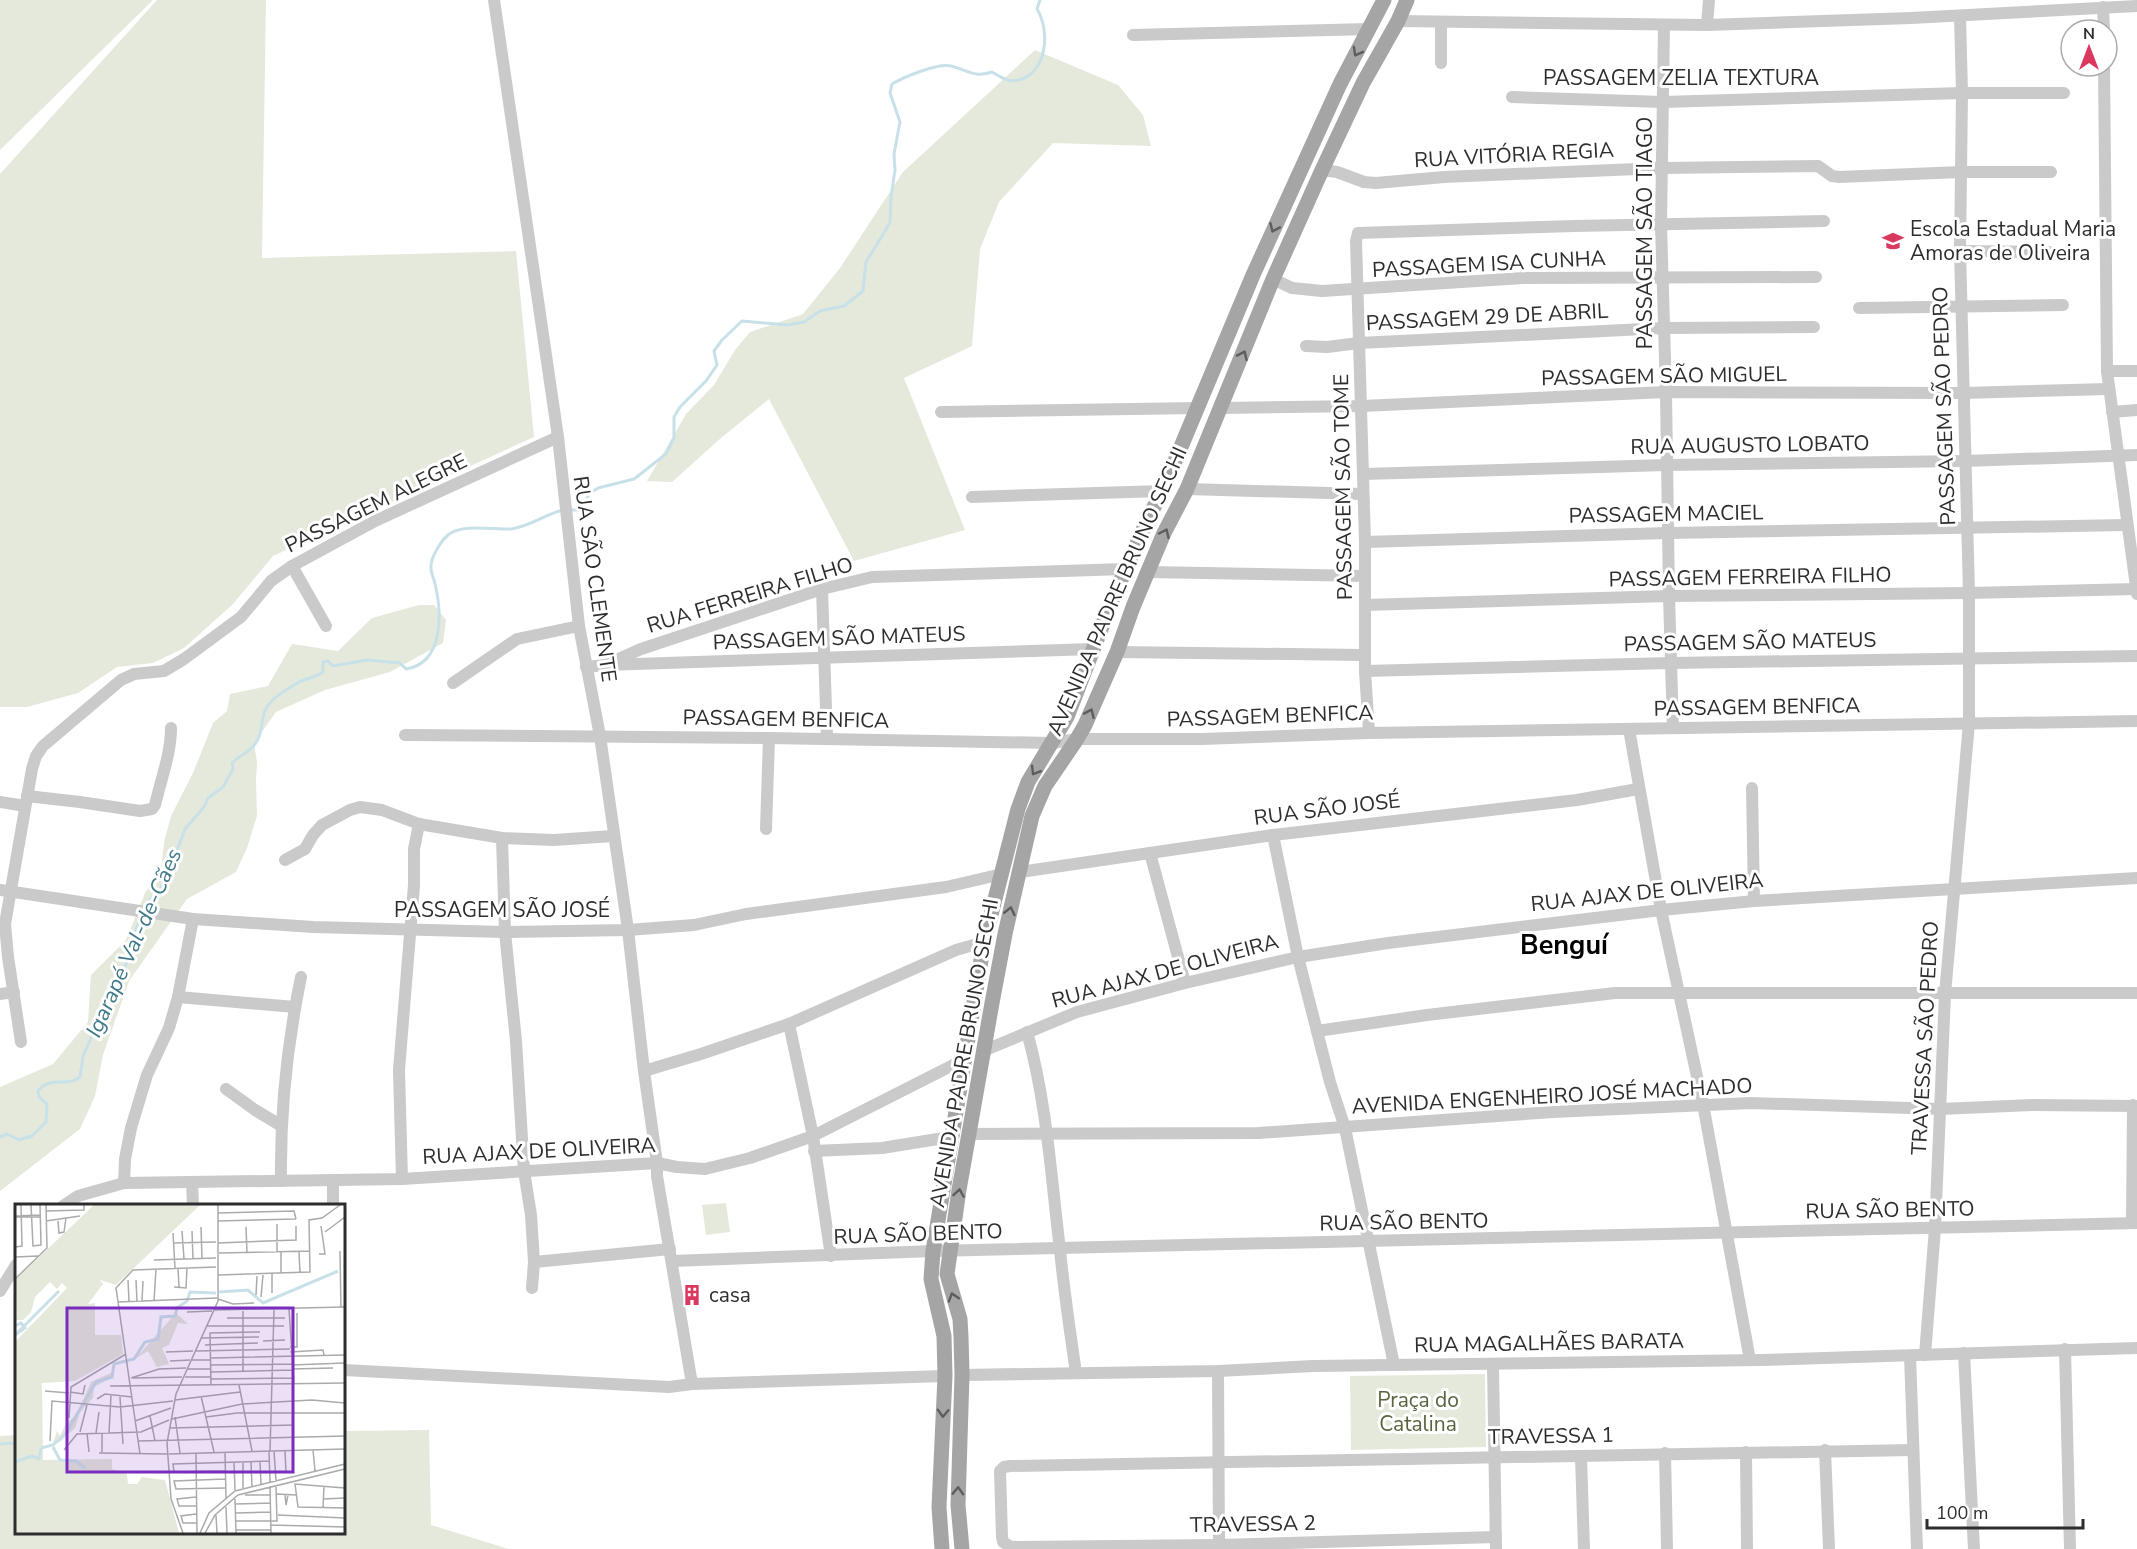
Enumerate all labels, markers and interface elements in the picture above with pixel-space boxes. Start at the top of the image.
north arrow [2059,18,2119,78]
text: N [2083,23,2095,45]
one-way arrow [1353,45,1364,56]
street label: PASSAGEM ZELIA TEXTURA [1543,64,1819,92]
street label: PASSAGEM SÃO TIAGO [1631,117,1659,349]
street label: RUA VITÓRIA REGIA [1413,136,1615,174]
place label: Escola Estadual Maria Amoras de Oliveira [1910,215,2116,267]
one-way arrow [1269,222,1281,233]
school or university icon: Escola Estadual Maria Amoras de Oliveira [1881,229,1905,253]
street label: PASSAGEM ISA CUNHA [1371,244,1607,284]
street label: PASSAGEM SÃO PEDRO [1926,286,1962,526]
street label: PASSAGEM 29 DE ABRIL [1365,297,1610,337]
one-way arrow [1236,350,1248,361]
street label: PASSAGEM SÃO MIGUEL [1541,360,1788,392]
street label: PASSAGEM SÃO TOME [1327,374,1359,600]
street label: RUA AUGUSTO LOBATO [1630,429,1870,461]
street label: AVENIDA PADRE BRUNO SECHI [1040,442,1194,740]
street label: PASSAGEM ALEGRE [280,447,472,559]
street label: RUA SÃO CLEMENTE [567,474,623,684]
street label: PASSAGEM MACIEL [1568,498,1764,530]
one-way arrow [1158,529,1170,540]
street label: RUA FERREIRA FILHO [643,550,857,640]
street label: PASSAGEM FERREIRA FILHO [1608,561,1892,593]
street label: PASSAGEM SÃO MATEUS [712,620,966,656]
street label: PASSAGEM SÃO MATEUS [1623,626,1877,658]
street label: PASSAGEM BENFICA [1653,691,1861,723]
street label: PASSAGEM BENFICA [1166,698,1374,734]
street label: PASSAGEM BENFICA [682,703,890,735]
one-way arrow [1083,709,1095,720]
one-way arrow [1030,765,1042,775]
street label: RUA SÃO JOSÉ [1252,786,1402,832]
water label: Igarapé Val-de-Cães [79,844,189,1042]
street label: RUA AJAX DE OLIVEIRA [1529,866,1765,918]
street label: PASSAGEM SÃO JOSÉ [394,896,610,924]
street label: AVENIDA PADRE BRUNO SECHI [923,896,1005,1210]
one-way arrow [1003,906,1016,916]
street label: TRAVESSA SÃO PEDRO [1905,920,1945,1156]
street label: RUA AJAX DE OLIVEIRA [1048,927,1282,1015]
district label: Benguí [1520,927,1610,964]
street label: AVENIDA ENGENHEIRO JOSÉ MACHADO [1351,1072,1753,1120]
street label: RUA AJAX DE OLIVEIRA [422,1131,656,1171]
one-way arrow [952,1189,965,1199]
street label: RUA SÃO BENTO [1805,1195,1975,1225]
inset map [15,1204,345,1534]
street label: RUA SÃO BENTO [1319,1207,1489,1237]
street label: RUA SÃO BENTO [833,1217,1003,1251]
place label: casa [709,1281,751,1309]
building icon: casa [680,1283,704,1307]
one-way arrow [948,1292,960,1303]
street label: RUA MAGALHÃES BARATA [1414,1327,1684,1359]
park label: Praça do Catalina [1377,1386,1459,1438]
one-way arrow [937,1409,950,1418]
street label: TRAVESSA 1 [1488,1421,1614,1451]
one-way arrow [952,1486,965,1495]
scale bar [1927,1492,2083,1530]
text: 100 m [1936,1501,1988,1525]
street label: TRAVESSA 2 [1190,1509,1316,1539]

